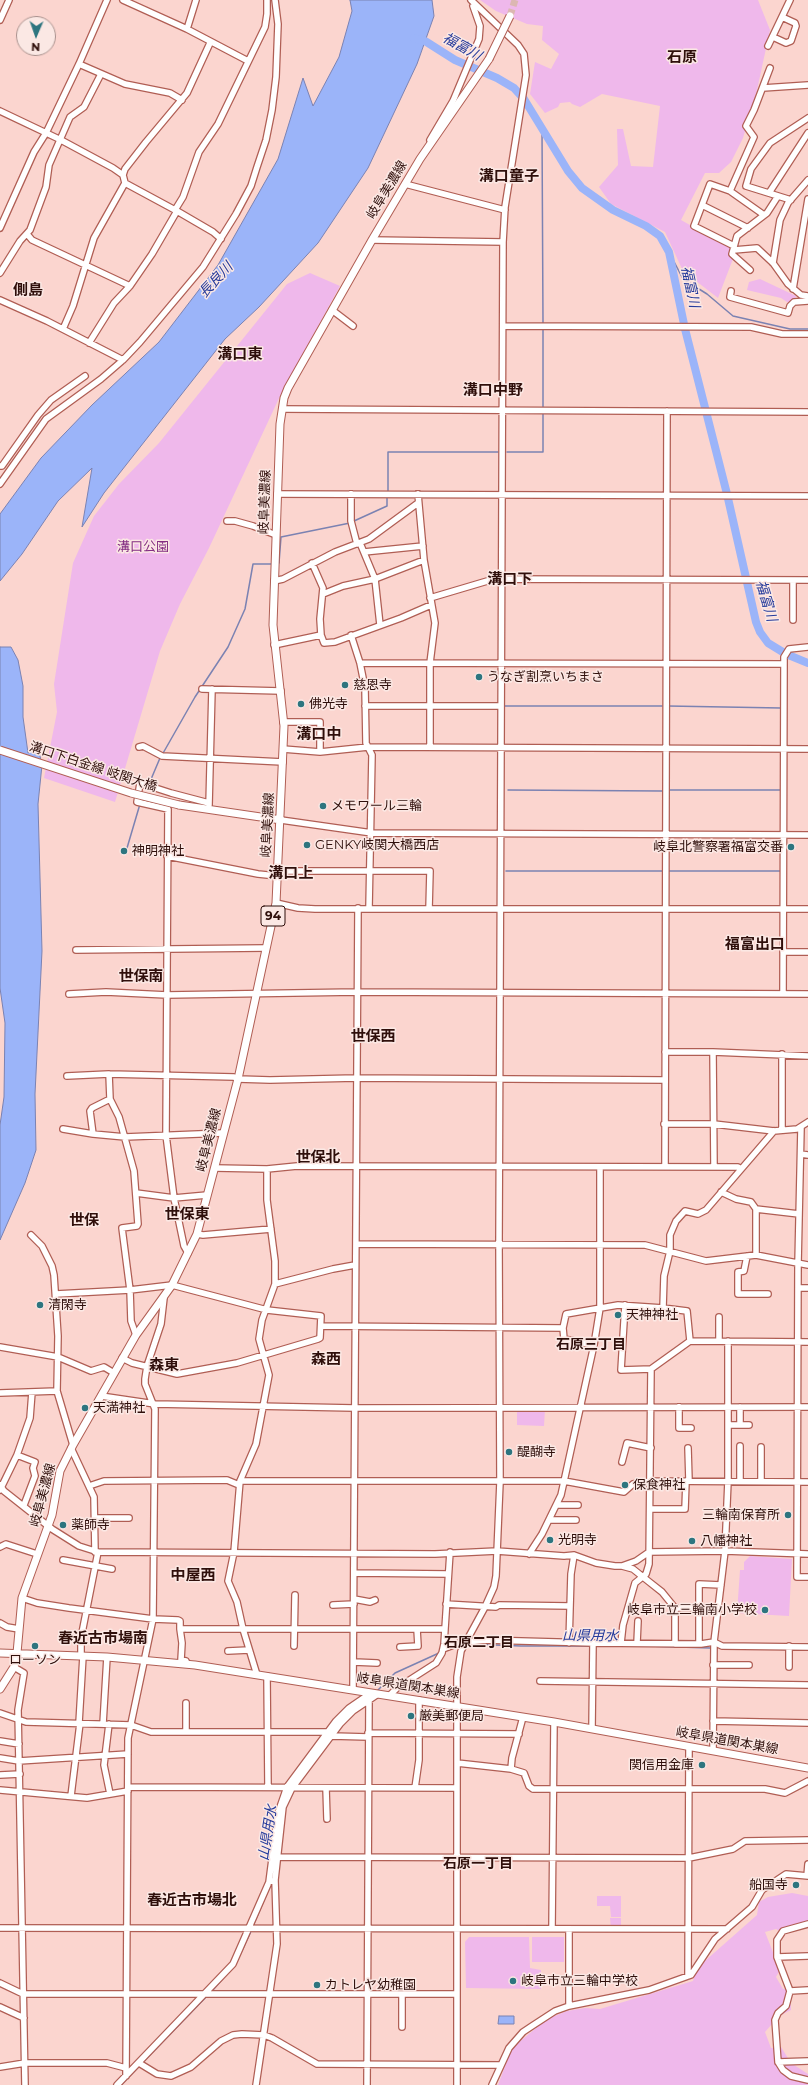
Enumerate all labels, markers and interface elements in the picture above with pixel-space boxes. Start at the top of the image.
north arrow [16,16,56,56]
water label: 福富川 [440,29,484,65]
text: N [31,40,40,54]
district label: 石原 [667,49,697,67]
street label: 岐阜美濃線 [364,158,410,222]
district label: 溝口童子 [479,168,539,186]
water label: 長良川 [196,259,236,301]
water label: 福富川 [677,265,703,309]
district label: 側島 [13,282,43,300]
district label: 溝口東 [218,346,262,364]
district label: 溝口中野 [463,382,523,400]
street label: 岐阜美濃線 [256,469,274,535]
park label: 溝口公園 [117,539,169,555]
district label: 溝口下 [488,571,532,589]
water label: 福富川 [752,578,780,624]
place label: うなぎ割烹いちまさ [487,669,604,685]
marker: うなぎ割烹いちまさ [474,672,484,682]
place label: 慈恩寺 [353,677,392,693]
marker: 慈恩寺 [340,680,350,690]
place label: 佛光寺 [309,696,348,712]
marker: 佛光寺 [296,699,306,709]
district label: 溝口中 [297,726,341,744]
street label: 溝口下白金線 岐関大橋 [27,739,159,795]
street label: 岐阜美濃線 [259,792,277,858]
place label: メモワール三輪 [331,798,422,814]
marker: メモワール三輪 [318,801,328,811]
place label: GENKY岐関大橋西店 [315,837,439,853]
place label: 岐阜北警察署福富交番 [653,839,783,855]
marker: GENKY岐関大橋西店 [302,840,312,850]
marker: 岐阜北警察署福富交番 [786,842,796,852]
place label: 神明神社 [132,843,184,859]
marker: 神明神社 [119,846,129,856]
district label: 溝口上 [269,865,313,883]
road number: 94 [261,906,285,926]
district label: 福富出口 [725,936,785,954]
district label: 世保南 [119,968,163,986]
district label: 世保西 [351,1028,395,1046]
street label: 岐阜美濃線 [194,1107,224,1173]
district label: 世保北 [296,1149,340,1167]
district label: 世保東 [165,1206,209,1224]
district label: 世保 [69,1212,99,1230]
place label: 清閑寺 [48,1297,87,1313]
marker: 清閑寺 [35,1300,45,1310]
place label: 天神神社 [626,1307,678,1323]
marker: 天神神社 [613,1310,623,1320]
district label: 石原三丁目 [556,1337,626,1353]
district label: 森西 [311,1351,341,1369]
district label: 森東 [149,1357,179,1375]
place label: 天満神社 [93,1400,145,1416]
marker: 天満神社 [80,1403,90,1413]
place label: 醍醐寺 [517,1444,556,1460]
marker: 醍醐寺 [504,1447,514,1457]
street label: 岐阜美濃線 [27,1462,59,1528]
place label: 保食神社 [633,1477,685,1493]
marker: 保食神社 [620,1480,630,1490]
place label: 三輪南保育所 [702,1507,780,1523]
marker: 三輪南保育所 [783,1510,793,1520]
place label: 薬師寺 [71,1517,110,1533]
marker: 薬師寺 [58,1520,68,1530]
place label: 光明寺 [558,1532,597,1548]
place label: 八幡神社 [700,1533,752,1549]
marker: 光明寺 [545,1535,555,1545]
marker: 八幡神社 [687,1536,697,1546]
district label: 中屋西 [171,1567,215,1585]
place label: 岐阜市立三輪南小学校 [627,1602,757,1618]
marker: 岐阜市立三輪南小学校 [760,1605,770,1615]
water label: 山県用水 [562,1627,618,1645]
district label: 春近古市場南 [58,1630,148,1648]
district label: 石原二丁目 [444,1635,514,1651]
marker: ローソン [30,1641,40,1651]
place label: ローソン [9,1652,61,1668]
street label: 岐阜県道関本巣線 [355,1670,461,1702]
place label: 厳美郵便局 [419,1708,484,1724]
marker: 厳美郵便局 [406,1711,416,1721]
street label: 岐阜県道関本巣線 [674,1724,780,1758]
place label: 関信用金庫 [629,1757,694,1773]
marker: 関信用金庫 [697,1760,707,1770]
water label: 山県用水 [255,1804,281,1862]
district label: 石原一丁目 [443,1856,513,1872]
place label: 船国寺 [749,1877,788,1893]
marker: 船国寺 [791,1880,801,1890]
district label: 春近古市場北 [147,1892,237,1910]
place label: 岐阜市立三輪中学校 [521,1973,638,1989]
marker: 岐阜市立三輪中学校 [508,1976,518,1986]
place label: カトレヤ幼稚園 [325,1977,416,1993]
marker: カトレヤ幼稚園 [312,1980,322,1990]

